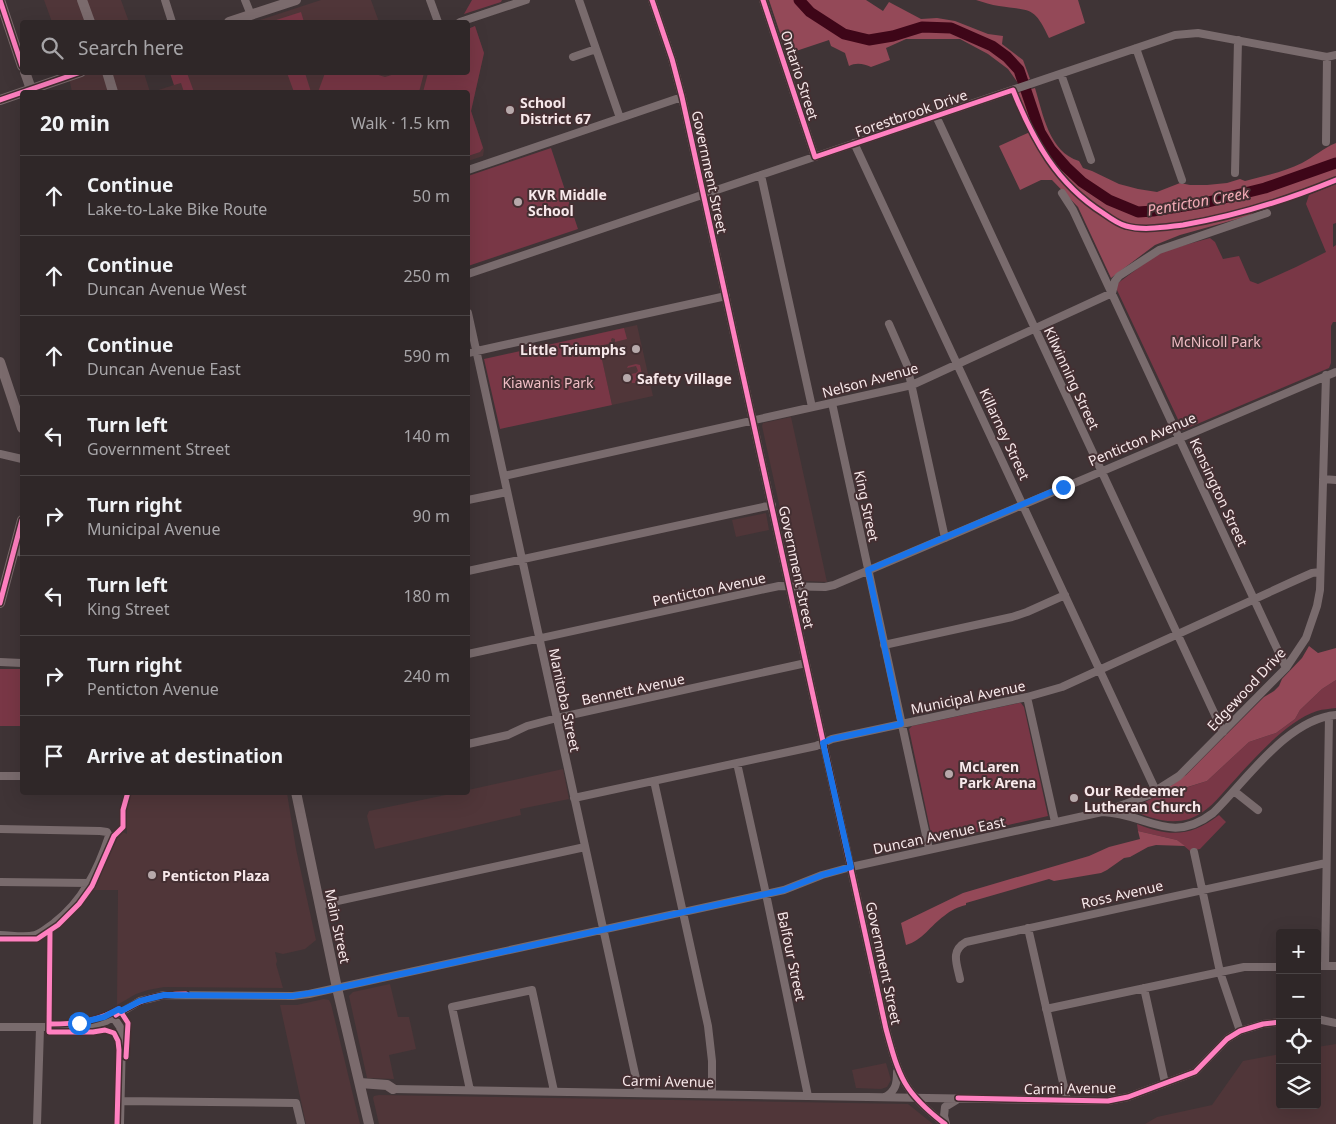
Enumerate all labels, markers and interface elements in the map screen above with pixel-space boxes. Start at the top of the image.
search box [20,20,470,75]
street label: Ontario Street [777,28,823,122]
icon: search [38,34,66,62]
text: Search here [78,35,184,61]
street label: Forestbrook Drive [852,85,970,141]
place label: School District 67 [520,93,591,128]
marker: School District 67 [504,104,516,116]
text: 20 min [40,109,110,137]
street label: Government Street [688,109,732,235]
text: Walk · 1.5 km [351,112,450,134]
text: Continue [87,172,173,198]
icon: ahead [40,182,68,210]
water label: Penticton Creek [1145,182,1251,220]
text: 50 m [413,185,450,207]
place label: KVR Middle School [528,185,607,220]
marker: KVR Middle School [512,196,524,208]
text: Lake-to-Lake Bike Route [87,198,267,220]
text: Continue [87,252,173,278]
icon: ahead [40,262,68,290]
text: 250 m [403,265,450,287]
text: Duncan Avenue West [87,278,247,300]
street label: Kilwinning Street [1040,323,1104,433]
text: Continue [87,332,173,358]
park label: McNicoll Park [1171,332,1261,351]
place label: Little Triumphs [520,340,626,359]
icon: ahead [40,342,68,370]
marker: Little Triumphs [630,343,642,355]
text: 590 m [403,345,450,367]
text: Duncan Avenue East [87,358,241,380]
street label: Nelson Avenue [820,358,920,402]
place label: Safety Village [637,369,732,388]
marker: Safety Village [621,372,633,384]
park label: Kiawanis Park [502,373,594,392]
street label: Killarney Street [975,385,1035,483]
street label: Penticton Avenue [1085,408,1199,470]
text: Turn left [87,412,168,438]
icon: left [40,422,68,450]
text: 140 m [403,425,450,447]
street label: Kensington Street [1186,435,1252,549]
text: Government Street [87,438,230,460]
street label: King Street [850,469,884,543]
route end [1052,476,1075,499]
text: Turn right [87,492,182,518]
icon: right [40,502,68,530]
street label: Government Street [775,504,819,630]
text: 90 m [413,505,450,527]
text: Municipal Avenue [87,518,221,540]
street label: Penticton Avenue [651,568,768,610]
text: Turn left [87,572,168,598]
icon: left [40,582,68,610]
text: 180 m [403,585,450,607]
text: King Street [87,598,170,620]
street label: Edgewood Drive [1202,643,1290,735]
street label: Manitoba Street [545,646,585,754]
text: Turn right [87,652,182,678]
icon: right [40,662,68,690]
text: 240 m [403,665,450,687]
street label: Bennett Avenue [580,669,686,709]
street label: Municipal Avenue [909,676,1027,718]
text: Penticton Avenue [87,678,219,700]
icon: arrive [40,742,68,770]
text: Arrive at destination [87,743,283,769]
place label: McLaren Park Arena [959,757,1036,792]
marker: McLaren Park Arena [943,768,955,780]
place label: Our Redeemer Lutheran Church [1084,781,1201,816]
marker: Our Redeemer Lutheran Church [1068,792,1080,804]
street label: Duncan Avenue East [871,812,1007,858]
place label: Penticton Plaza [162,866,270,885]
marker: Penticton Plaza [146,869,158,881]
street label: Ross Avenue [1079,875,1165,913]
street label: Main Street [321,887,355,965]
street label: Government Street [862,900,906,1026]
street label: Balfour Street [773,910,811,1002]
map controls [1276,929,1321,1109]
button: + [1276,929,1321,974]
button: − [1276,974,1321,1019]
route start [68,1012,91,1035]
button: locate [1276,1019,1321,1064]
button: layers [1276,1064,1321,1109]
street label: Carmi Avenue [622,1071,714,1091]
street label: Carmi Avenue [1024,1078,1116,1098]

